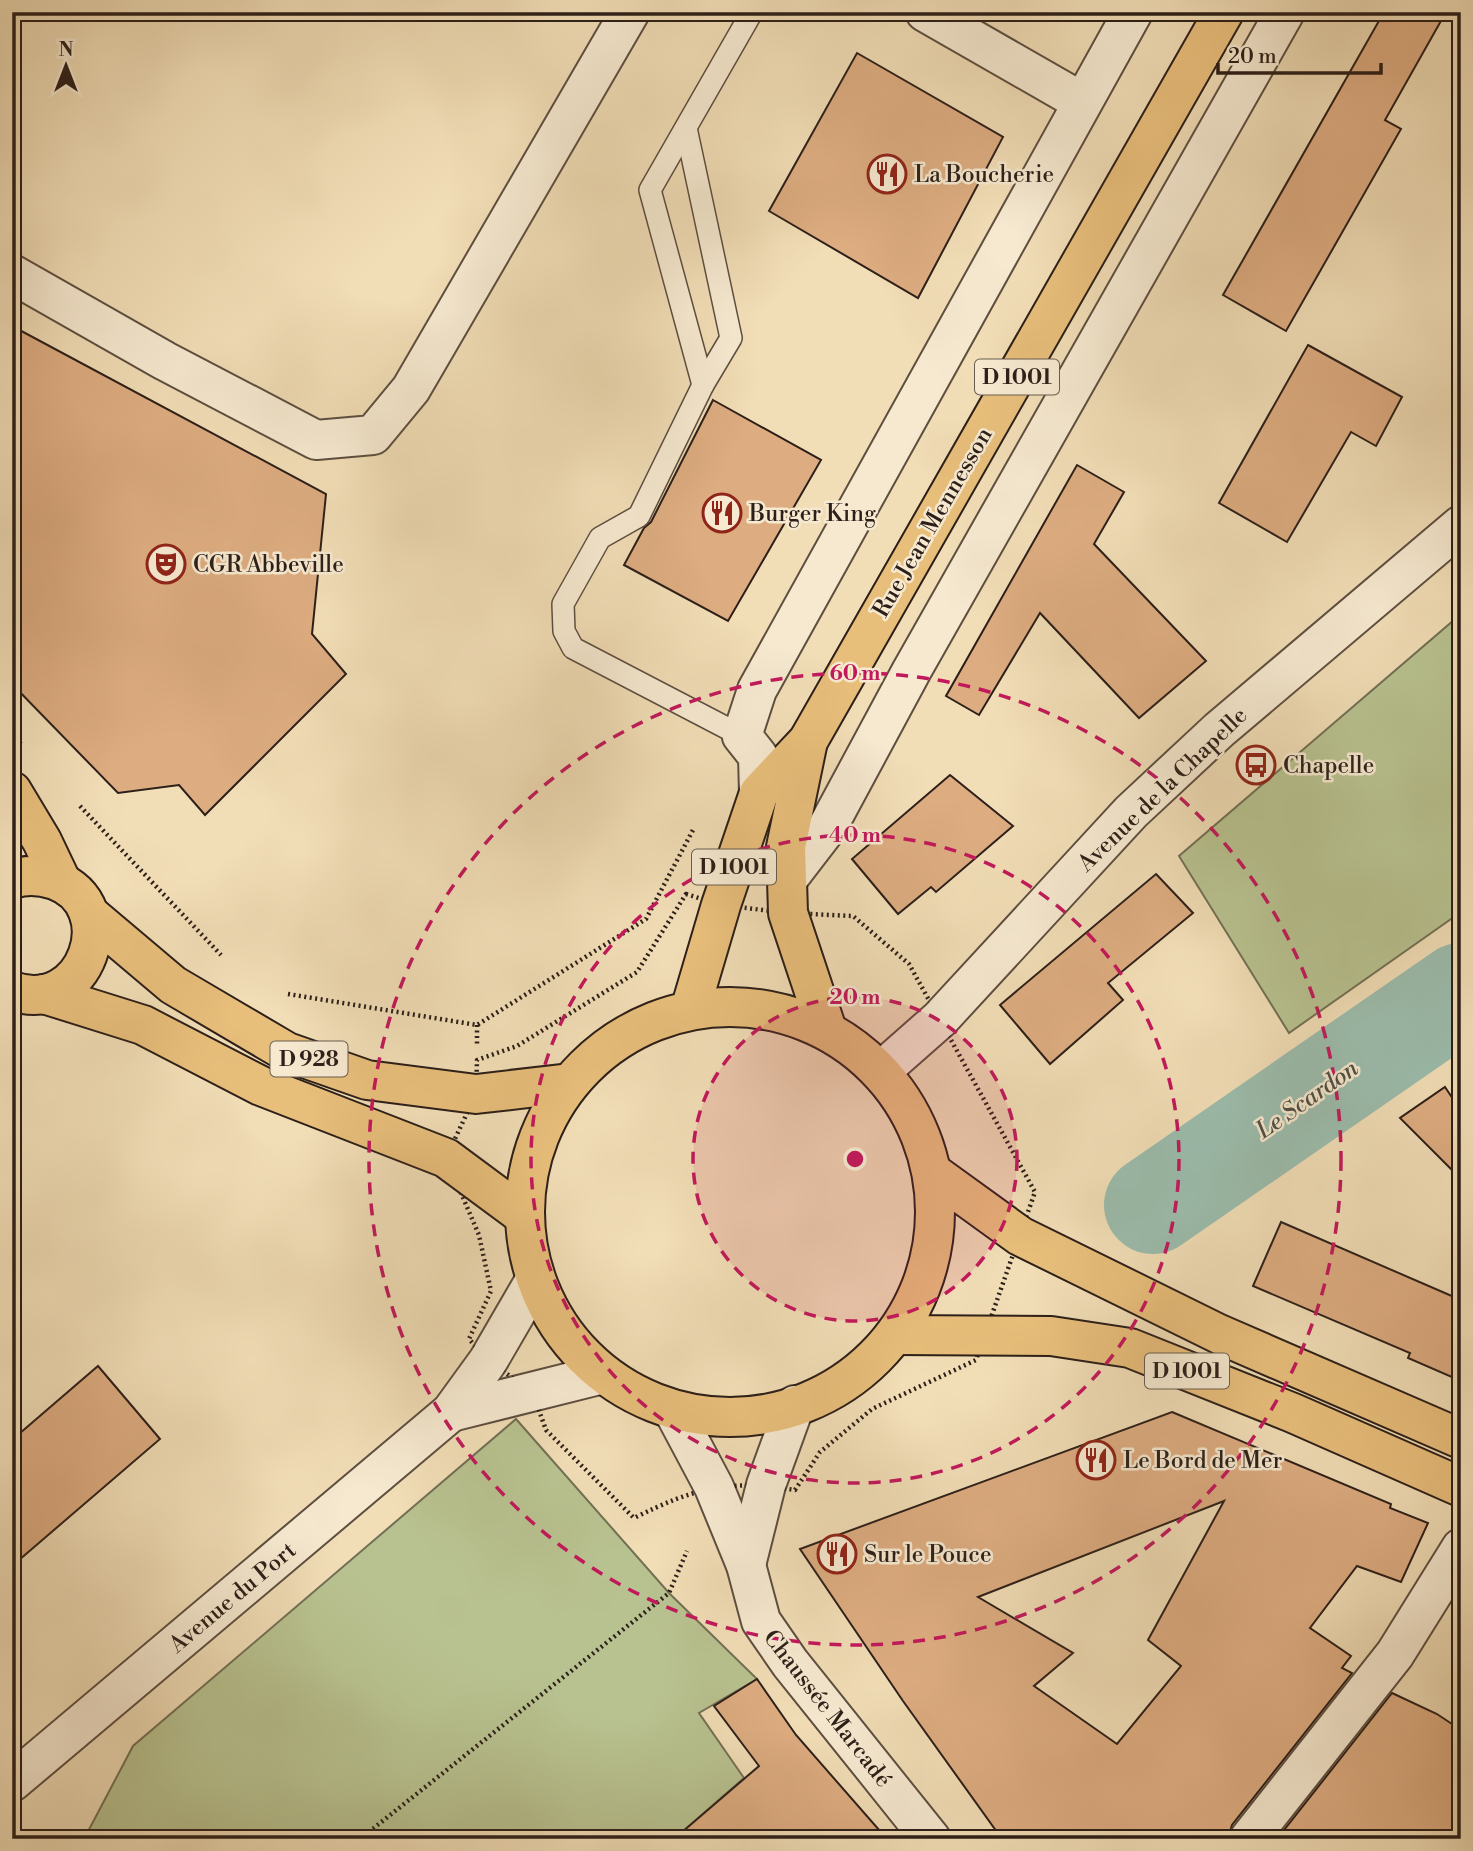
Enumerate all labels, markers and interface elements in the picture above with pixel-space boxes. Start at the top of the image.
north arrow [32,32,102,102]
scale bar [1218,32,1380,76]
text: N [58,38,74,62]
text: 20 m [1228,44,1277,70]
restaurant icon: La Boucherie [866,153,908,195]
place label: La Boucherie [914,161,1054,189]
road number: D 1001 [975,360,1059,394]
street label: Rue Jean Mennesson [867,422,999,622]
restaurant icon: Burger King [701,492,743,534]
place label: Burger King [748,500,876,528]
theatre icon: CGR Abbeville [145,543,187,585]
place label: CGR Abbeville [193,551,344,579]
text: 60 m [830,661,880,687]
street label: Avenue de la Chapelle [1072,702,1253,878]
bus stop icon: Chapelle [1235,744,1277,786]
place label: Chapelle [1283,752,1374,780]
text: 40 m [829,823,881,849]
road number: D 1001 [692,850,776,884]
text: 20 m [830,985,880,1011]
road number: D 928 [270,1042,348,1076]
water label: Le Scardon [1250,1053,1365,1146]
centre of rings [843,1147,867,1171]
road number: D 1001 [1145,1354,1229,1388]
restaurant icon: Le Bord de Mer [1075,1439,1117,1481]
place label: Le Bord de Mer [1123,1447,1283,1475]
restaurant icon: Sur le Pouce [816,1533,858,1575]
street label: Avenue du Port [163,1536,302,1660]
place label: Sur le Pouce [864,1541,992,1569]
street label: Chaussée Marcadé [757,1624,897,1793]

